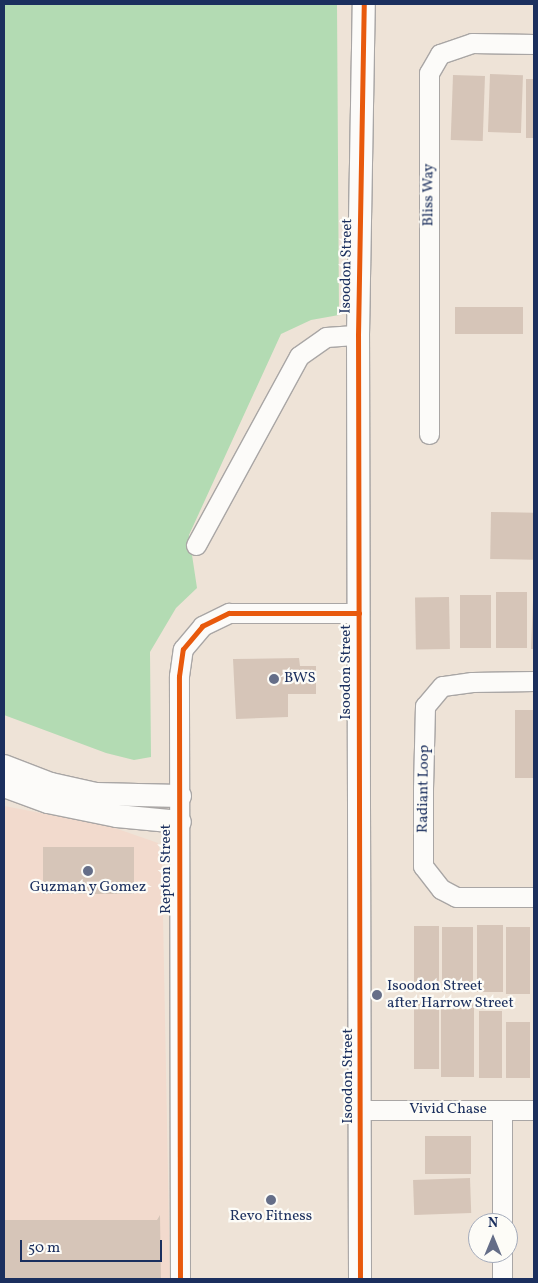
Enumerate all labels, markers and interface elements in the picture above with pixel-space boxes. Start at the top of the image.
street label: Bliss Way [420,163,438,227]
street label: Isoodon Street [337,218,357,314]
street label: Isoodon Street [338,624,356,720]
place label: BWS [284,670,316,688]
marker: BWS [268,673,280,685]
street label: Radiant Loop [414,745,434,833]
street label: Repton Street [158,824,176,914]
marker: Guzman y Gomez [82,865,94,877]
place label: Guzman y Gomez [29,879,147,897]
place label: Isoodon Street after Harrow Street [387,977,514,1012]
marker: Isoodon Street after Harrow Street [371,989,383,1001]
street label: Isoodon Street [340,1028,358,1124]
street label: Vivid Chase [409,1101,487,1119]
marker: Revo Fitness [265,1194,277,1206]
place label: Revo Fitness [230,1208,312,1226]
north arrow [468,1213,518,1263]
text: N [488,1214,498,1233]
scale bar [22,1230,165,1262]
text: 50 m [28,1238,60,1259]

